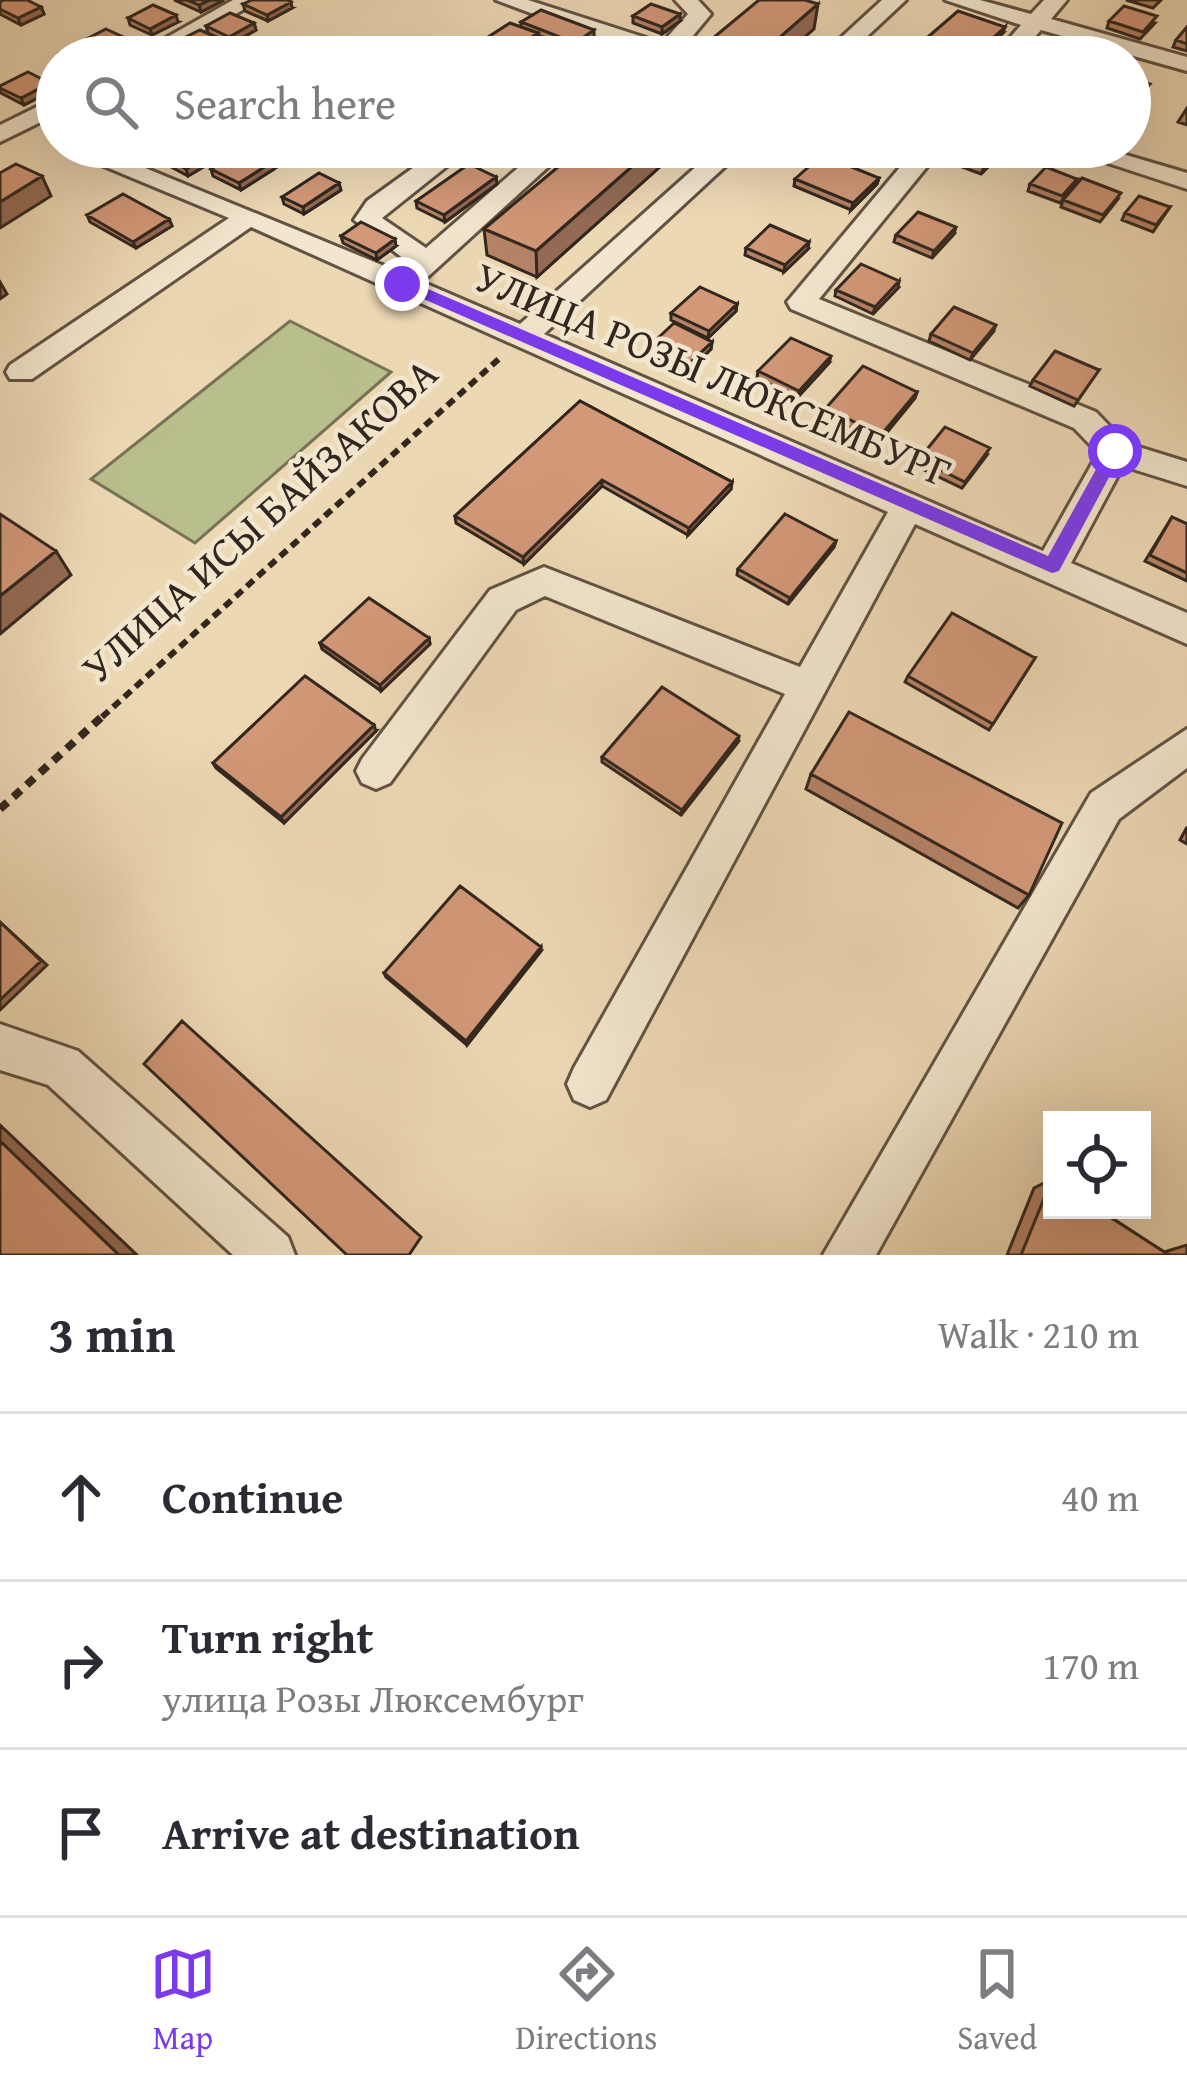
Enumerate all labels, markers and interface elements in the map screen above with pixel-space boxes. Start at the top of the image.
search box [36,36,1151,168]
icon: search [78,69,144,135]
text: Search here [174,70,396,135]
street label: УЛИЦА РОЗЫ ЛЮКСЕМБУРГ [466,246,961,502]
route end [375,257,429,311]
street label: УЛИЦА ИСЫ БАЙЗАКОВА [67,343,451,696]
route start [1088,424,1142,478]
map controls [1043,1111,1151,1219]
button: locate [1043,1111,1151,1219]
text: 3 min [48,1296,175,1371]
text: Walk · 210 m [938,1305,1139,1362]
icon: ahead [48,1464,114,1530]
text: Continue [162,1464,343,1529]
text: 40 m [1061,1468,1139,1525]
text: Turn right [162,1604,374,1669]
icon: right [48,1632,114,1698]
text: 170 m [1042,1636,1139,1693]
text: улица Розы Люксембург [162,1669,584,1726]
icon: arrive [48,1800,114,1866]
text: Arrive at destination [162,1800,580,1865]
tab: Map [150,1941,216,2061]
tab: Directions [516,1941,657,2061]
tab: Saved [957,1941,1037,2061]

